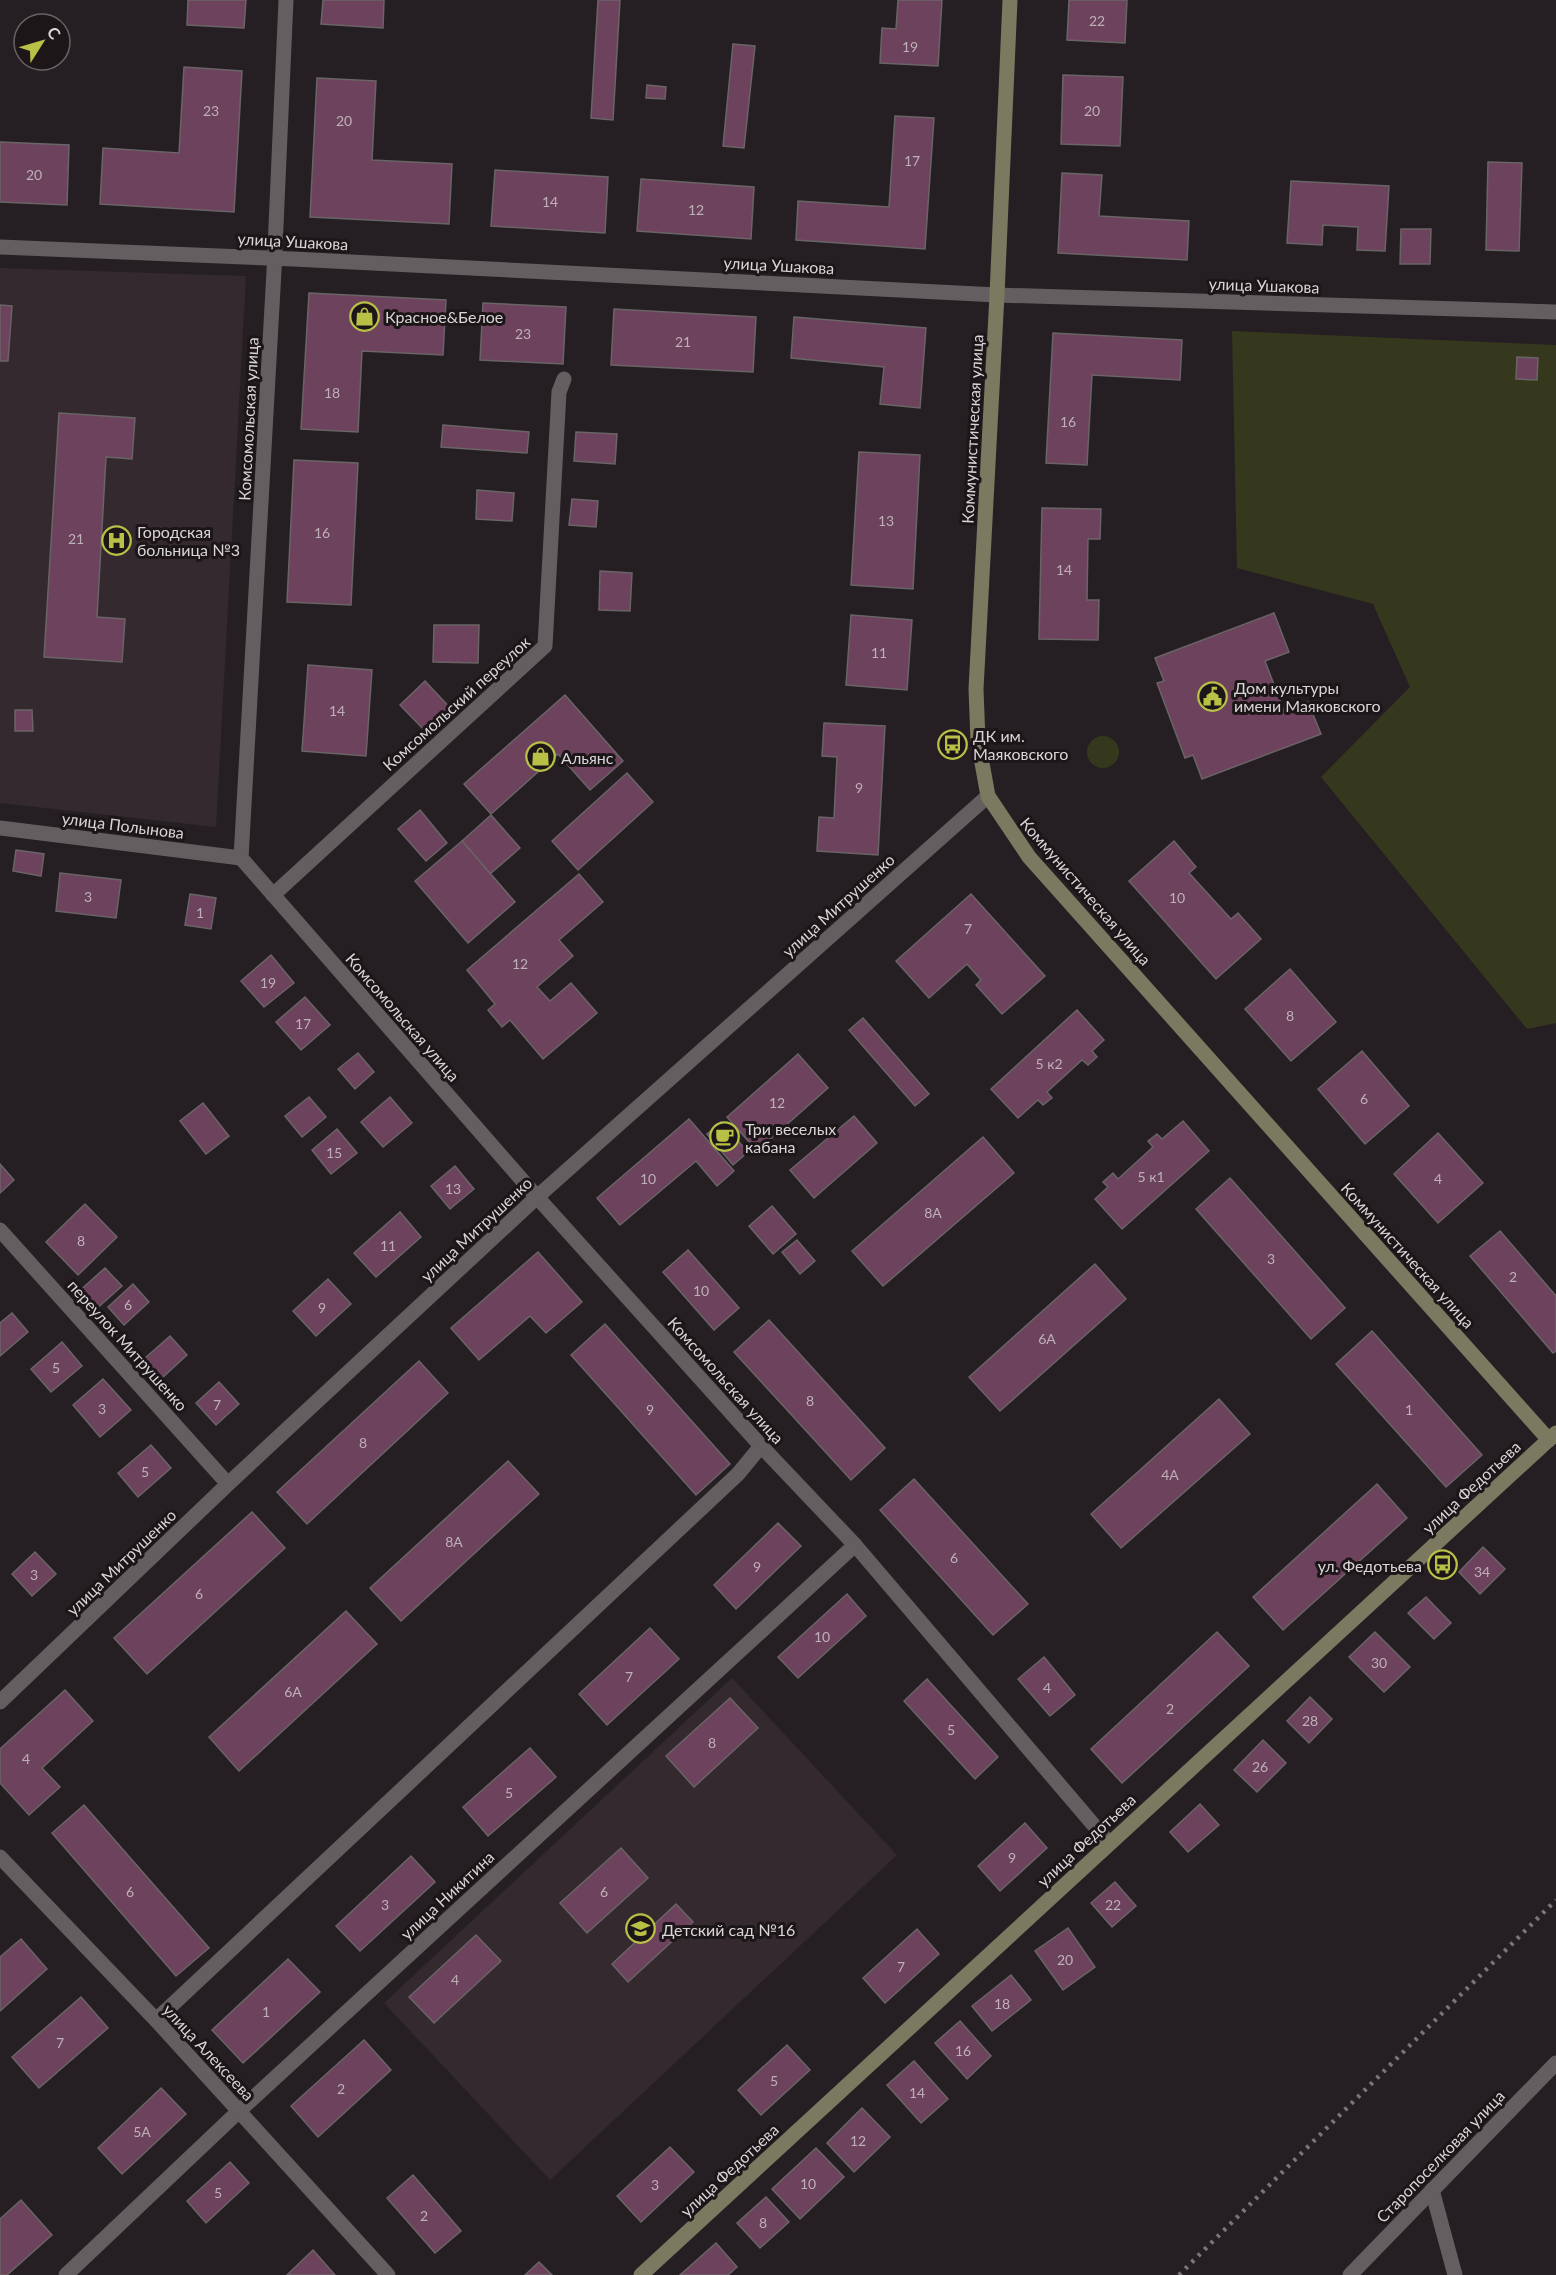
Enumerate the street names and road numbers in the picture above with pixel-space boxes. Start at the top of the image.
street label: улица Ушакова [237,229,349,253]
street label: улица Ушакова [723,253,835,277]
street label: улица Ушакова [1208,274,1320,296]
street label: Коммунистическая улица [958,334,986,524]
street label: Комсомольская улица [234,337,262,501]
street label: Комсомольский переулок [378,631,534,774]
street label: улица Полынова [61,808,185,842]
street label: Коммунистическая улица [1017,813,1155,969]
street label: улица Митрушенко [778,850,898,960]
street label: Комсомольская улица [342,949,464,1085]
street label: улица Митрушенко [417,1173,535,1285]
street label: Коммунистическая улица [1338,1178,1478,1332]
street label: переулок Митрушенко [64,1276,192,1414]
street label: Комсомольская улица [664,1313,788,1447]
street label: улица Федотьева [1418,1437,1524,1537]
street label: улица Митрушенко [62,1505,180,1619]
street label: улица Федотьева [1033,1790,1139,1890]
street label: улица Никитина [396,1847,498,1943]
street label: улица Алексеева [159,2000,259,2104]
street label: Старопоселковая улица [1372,2086,1508,2226]
street label: улица Федотьева [676,2120,782,2220]

